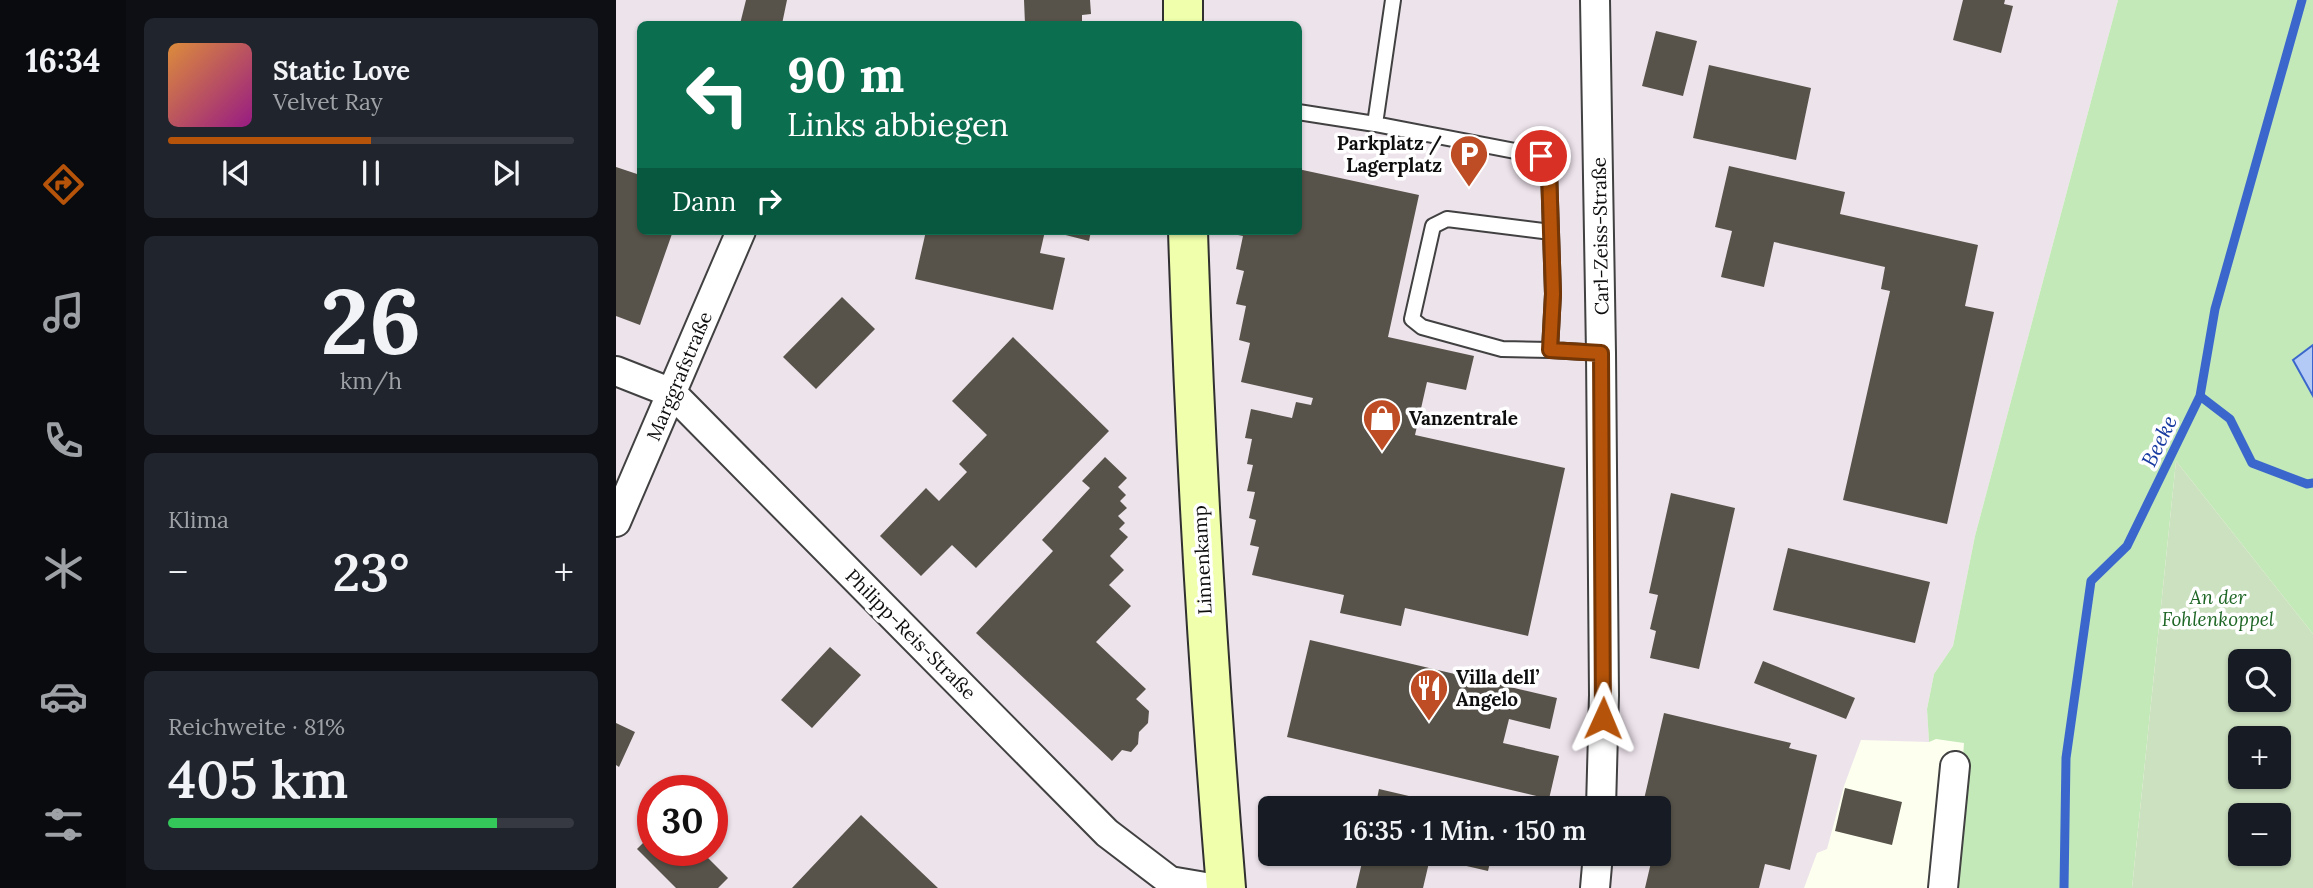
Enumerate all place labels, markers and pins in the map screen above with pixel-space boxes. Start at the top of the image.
pin [1511,126,1571,186]
place label: Parkplatz / Lagerplatz [1337,131,1442,177]
parking icon: Parkplatz / Lagerplatz [1448,133,1490,188]
shop icon: Vanzentrale [1361,397,1403,452]
place label: Vanzentrale [1409,406,1518,430]
place label: Villa dell’ Angelo [1456,665,1539,711]
restaurant icon: Villa dell’ Angelo [1408,667,1450,722]

